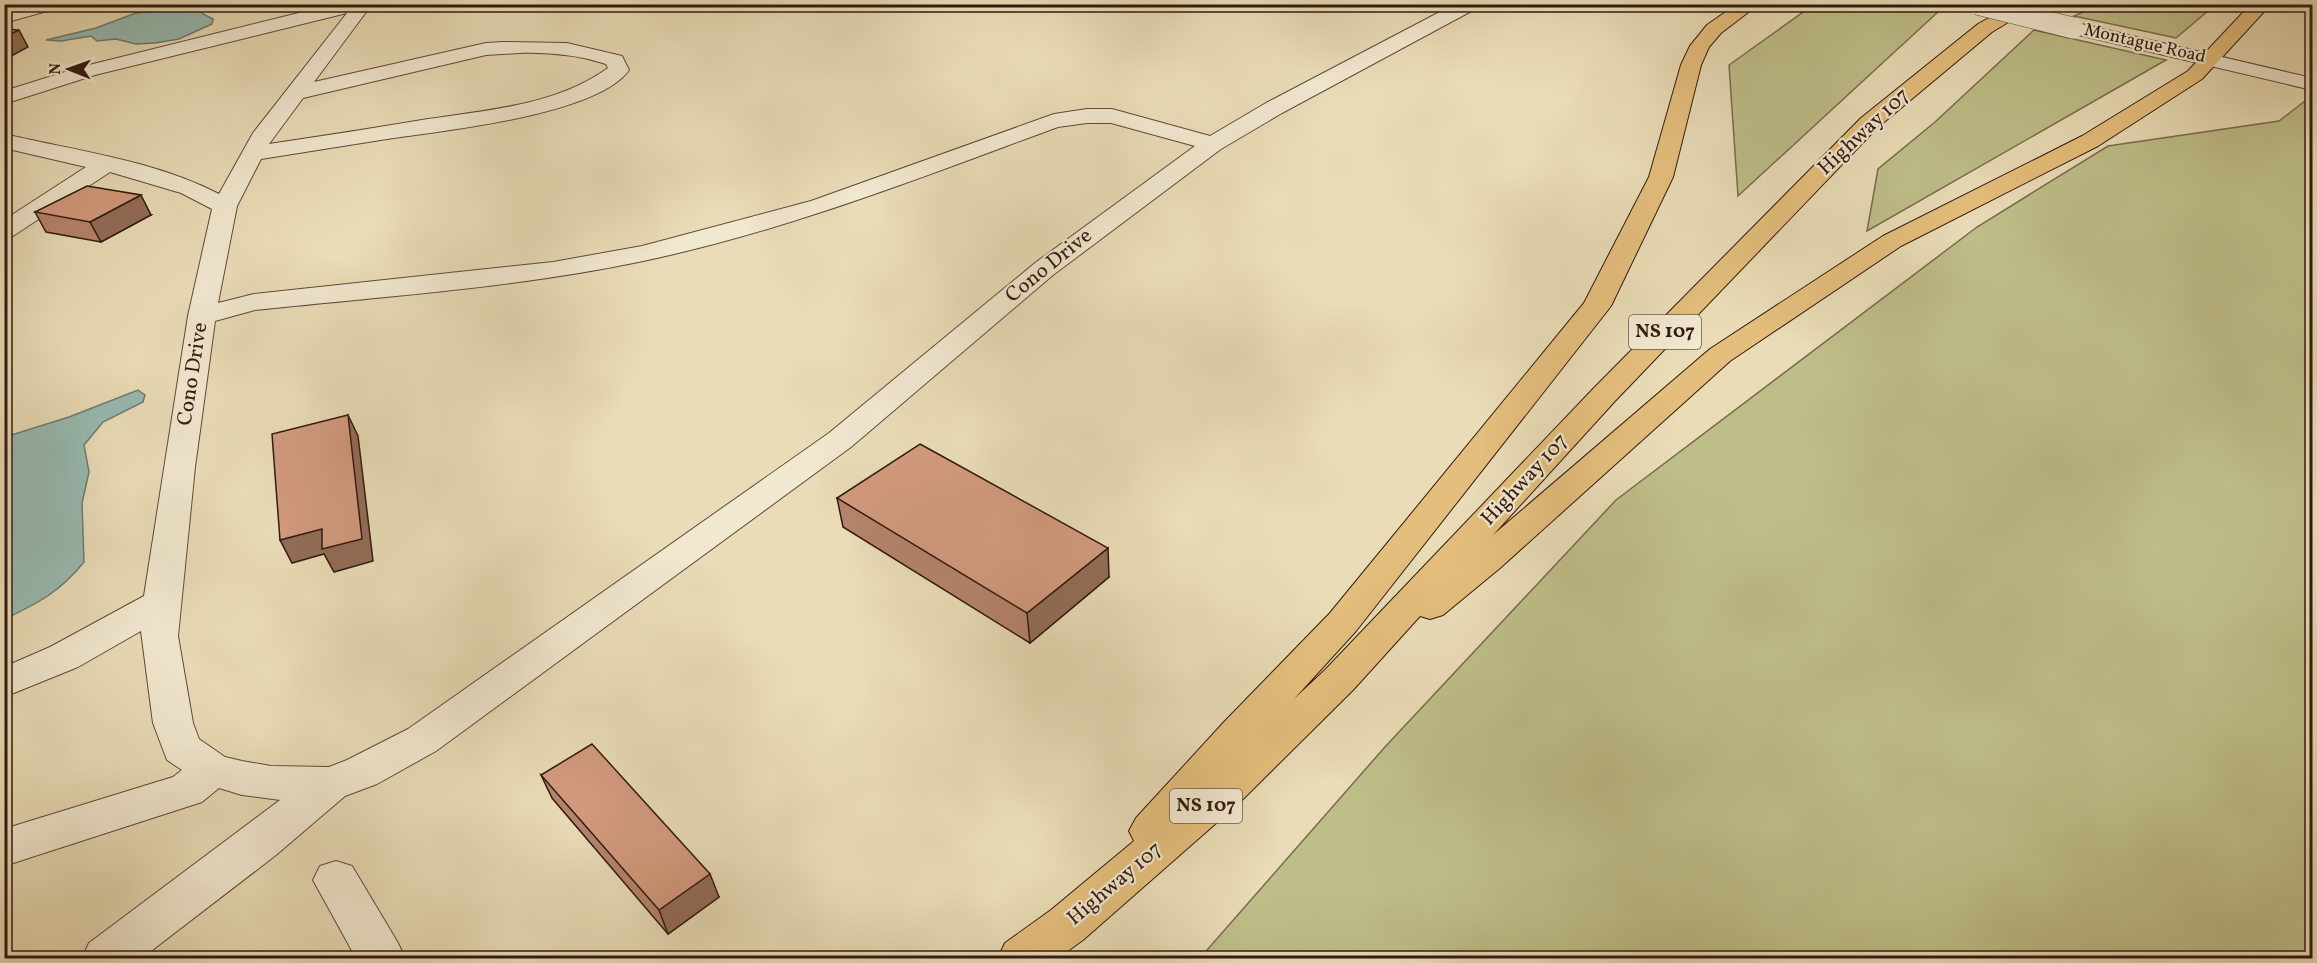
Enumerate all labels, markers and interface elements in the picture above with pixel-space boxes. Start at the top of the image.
street label: Montague Road [2082,18,2208,70]
north arrow [39,39,99,99]
text: N [45,62,67,75]
street label: Highway 107 [1812,82,1916,182]
street label: Cono Drive [999,222,1099,310]
road number: NS 107 [1629,315,1701,349]
street label: Cono Drive [171,320,215,428]
street label: Highway 107 [1475,428,1575,532]
road number: NS 107 [1170,789,1242,823]
street label: Highway 107 [1061,835,1169,933]

